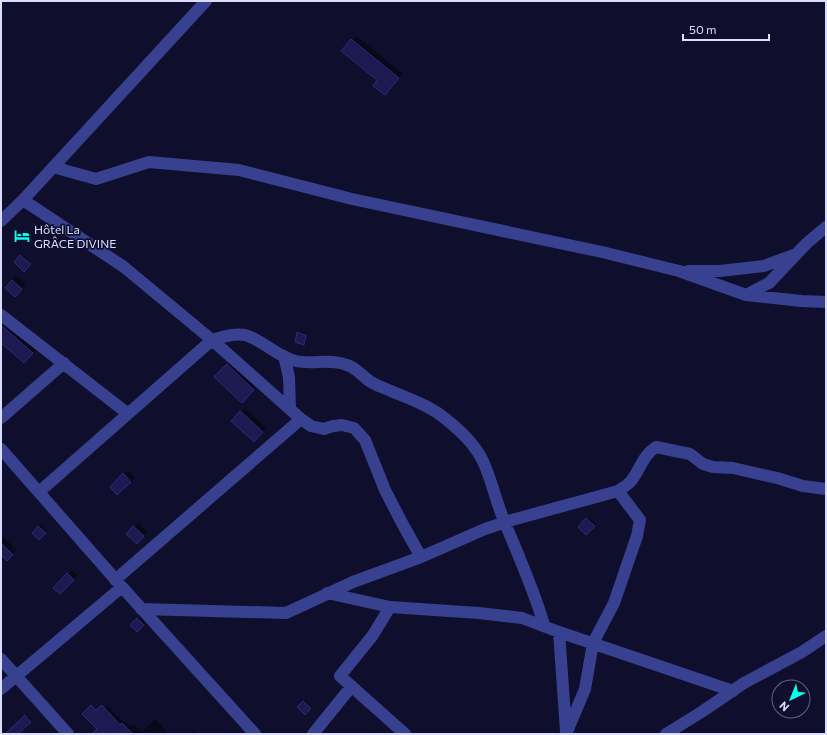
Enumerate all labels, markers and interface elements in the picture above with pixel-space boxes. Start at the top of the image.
scale bar [683,16,769,42]
text: 50 m [689,22,717,36]
place label: Hôtel La GRÂCE DIVINE [34,222,116,250]
hotel icon: Hôtel La GRÂCE DIVINE [13,227,31,245]
north arrow [771,679,811,719]
text: N [776,699,791,714]

